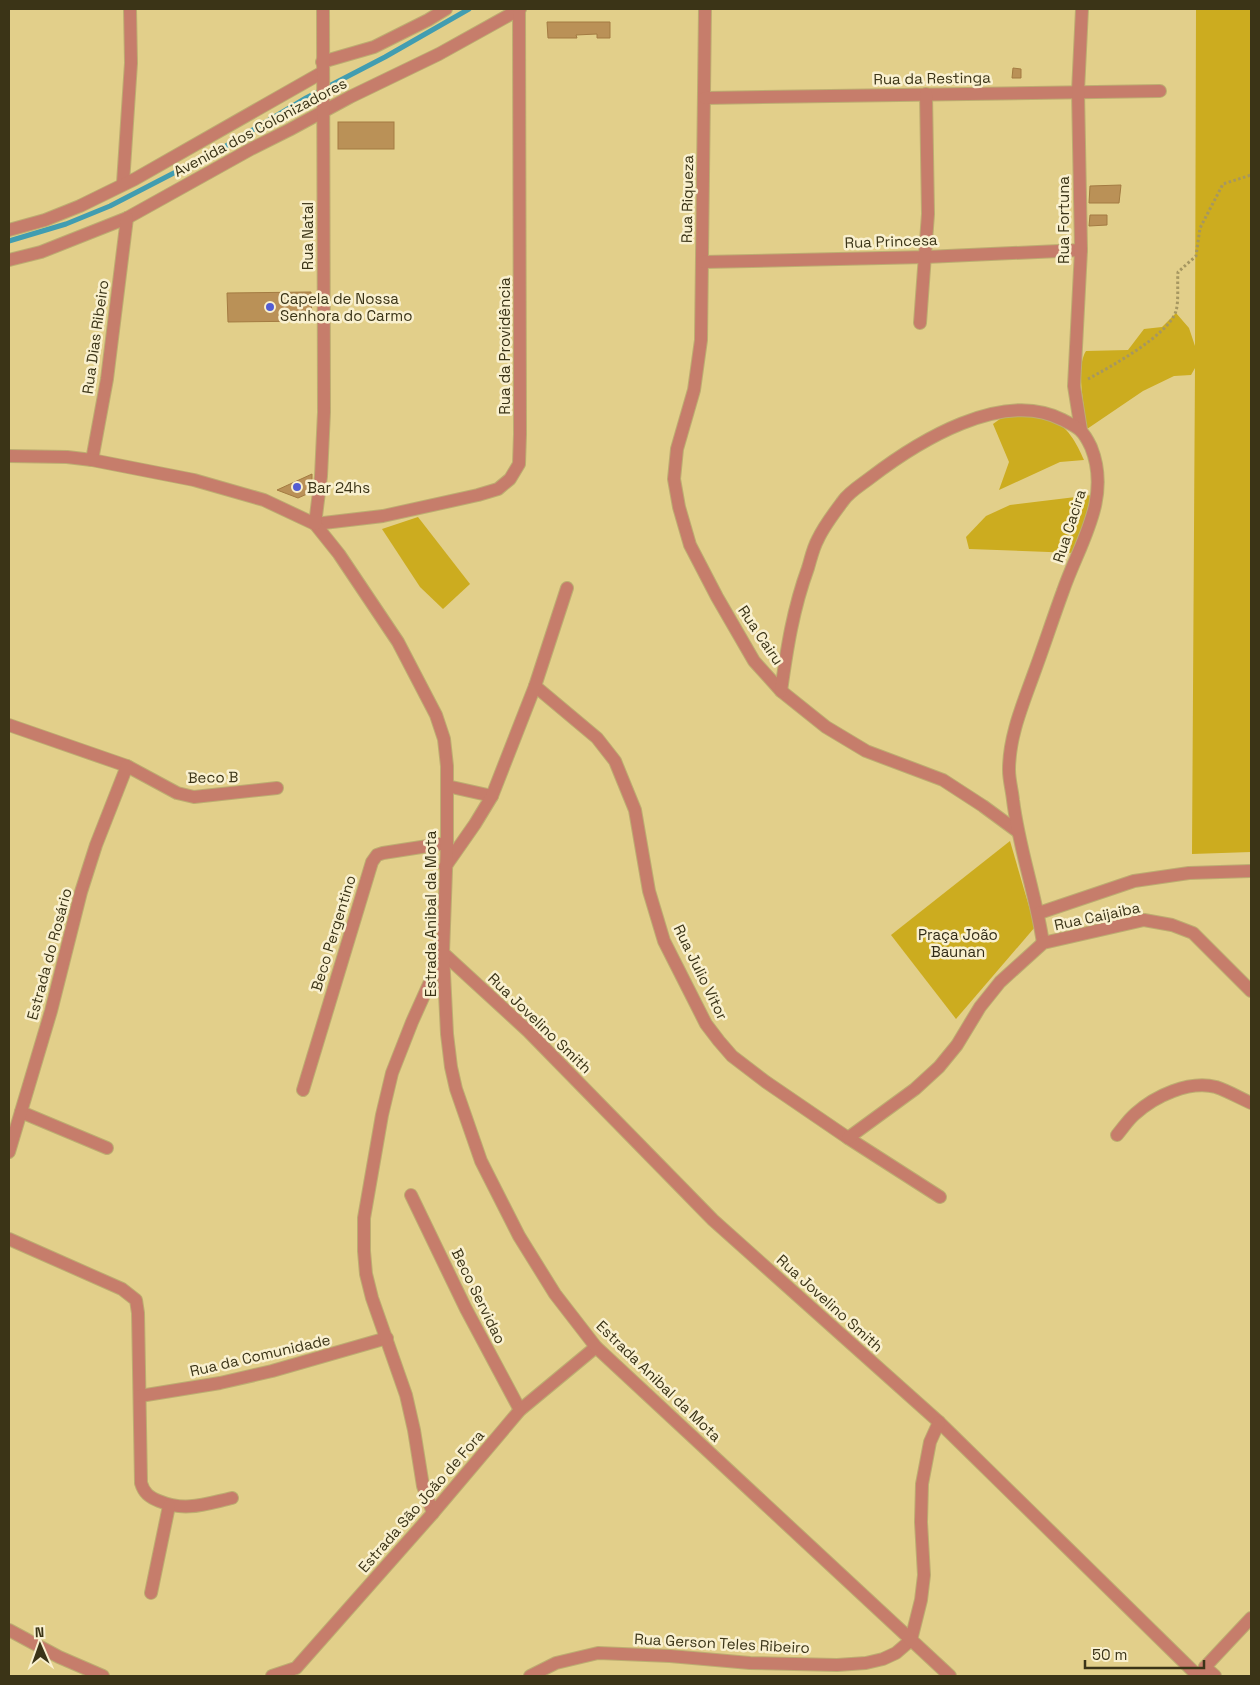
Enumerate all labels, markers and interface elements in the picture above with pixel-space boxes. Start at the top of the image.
street label: Rua da Restinga [873,67,991,89]
street label: Avenida dos Colonizadores [170,73,350,181]
street label: Rua Riqueza [677,154,697,243]
street label: Rua Fortuna [1054,176,1073,264]
street label: Rua Natal [298,202,317,270]
street label: Rua Princesa [844,230,938,252]
street label: Rua da Providência [495,277,514,415]
street label: Rua Dias Ribeiro [78,279,112,395]
place label: Capela de Nossa Senhora do Carmo [280,289,412,325]
marker: Capela de Nossa Senhora do Carmo [264,301,276,313]
place label: Bar 24hs [307,478,370,497]
marker: Bar 24hs [291,481,303,493]
street label: Rua Cacira [1048,487,1090,565]
street label: Rua Cairu [734,602,788,668]
street label: Beco B [187,767,239,787]
street label: Estrada Anibal da Mota [421,830,440,997]
street label: Beco Pergentino [306,873,360,993]
street label: Estrada do Rosário [22,886,76,1022]
street label: Rua Caijaiba [1052,898,1142,934]
street label: Rua Julio Vitor [670,921,732,1023]
park label: Praça João Baunan [918,925,998,961]
street label: Rua Jovelino Smith [484,969,596,1077]
street label: Beco Servidao [448,1245,510,1347]
street label: Rua Jovelino Smith [773,1250,887,1356]
street label: Estrada Anibal da Mota [592,1316,726,1446]
street label: Rua da Comunidade [188,1330,332,1380]
street label: Estrada São João de Fora [354,1426,488,1576]
north arrow [15,1620,65,1670]
text: N [35,1623,45,1641]
street label: Rua Gerson Teles Ribeiro [634,1629,810,1657]
scale bar [1085,1638,1204,1670]
text: 50 m [1092,1645,1127,1664]

